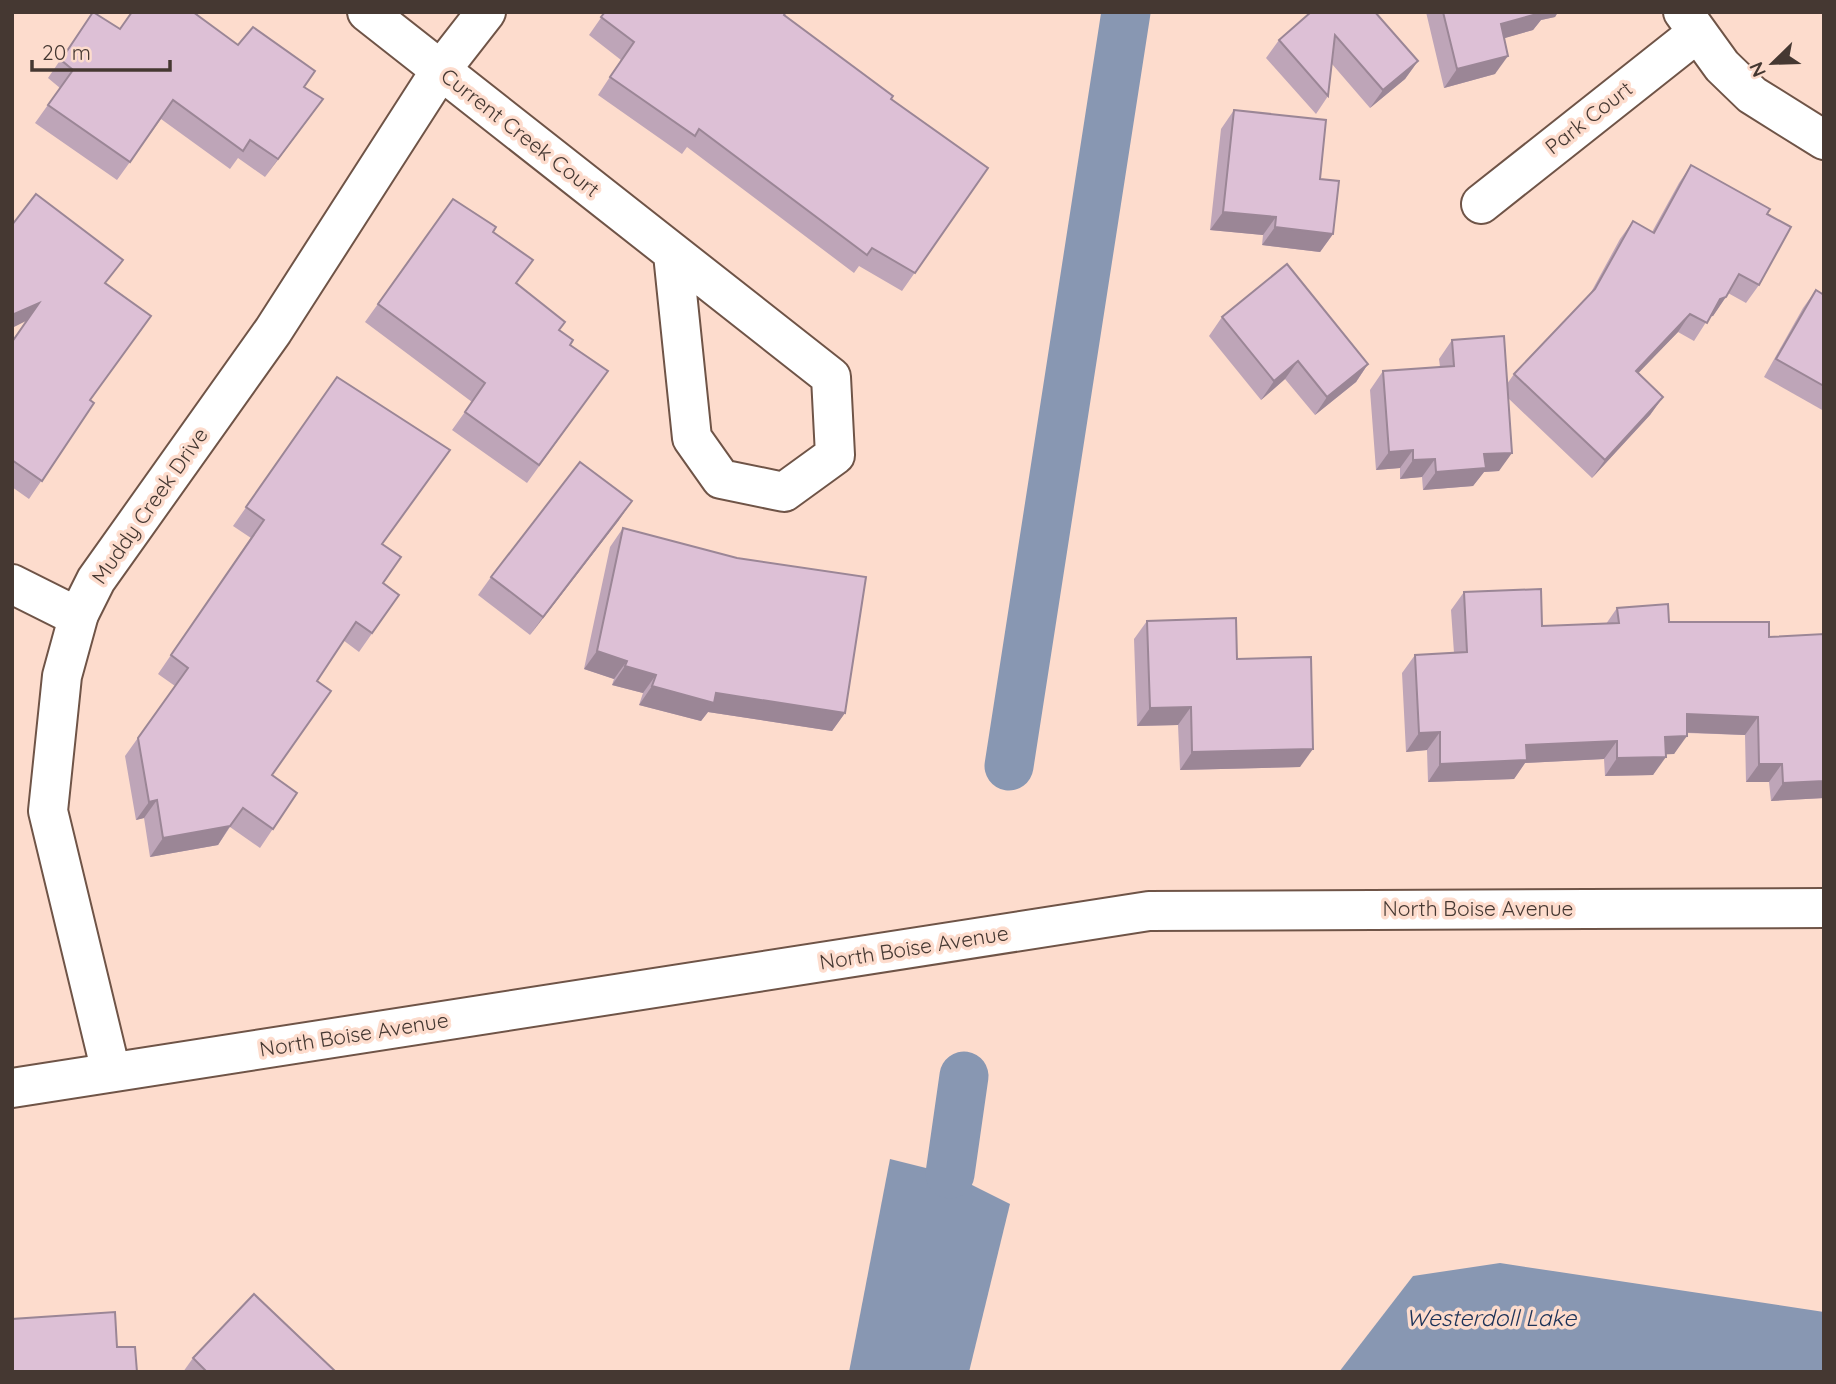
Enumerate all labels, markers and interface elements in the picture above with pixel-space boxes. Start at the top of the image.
scale bar [32,28,170,72]
north arrow [1738,28,1808,98]
text: 20 m [42,39,91,65]
text: N [1744,59,1771,81]
street label: Current Creek Court [436,62,605,202]
street label: Park Court [1540,75,1637,159]
street label: Muddy Creek Drive [85,422,213,589]
street label: North Boise Avenue [1383,895,1573,921]
street label: North Boise Avenue [818,919,1010,975]
street label: North Boise Avenue [258,1006,450,1062]
water label: Westerdoll Lake [1406,1303,1577,1332]

